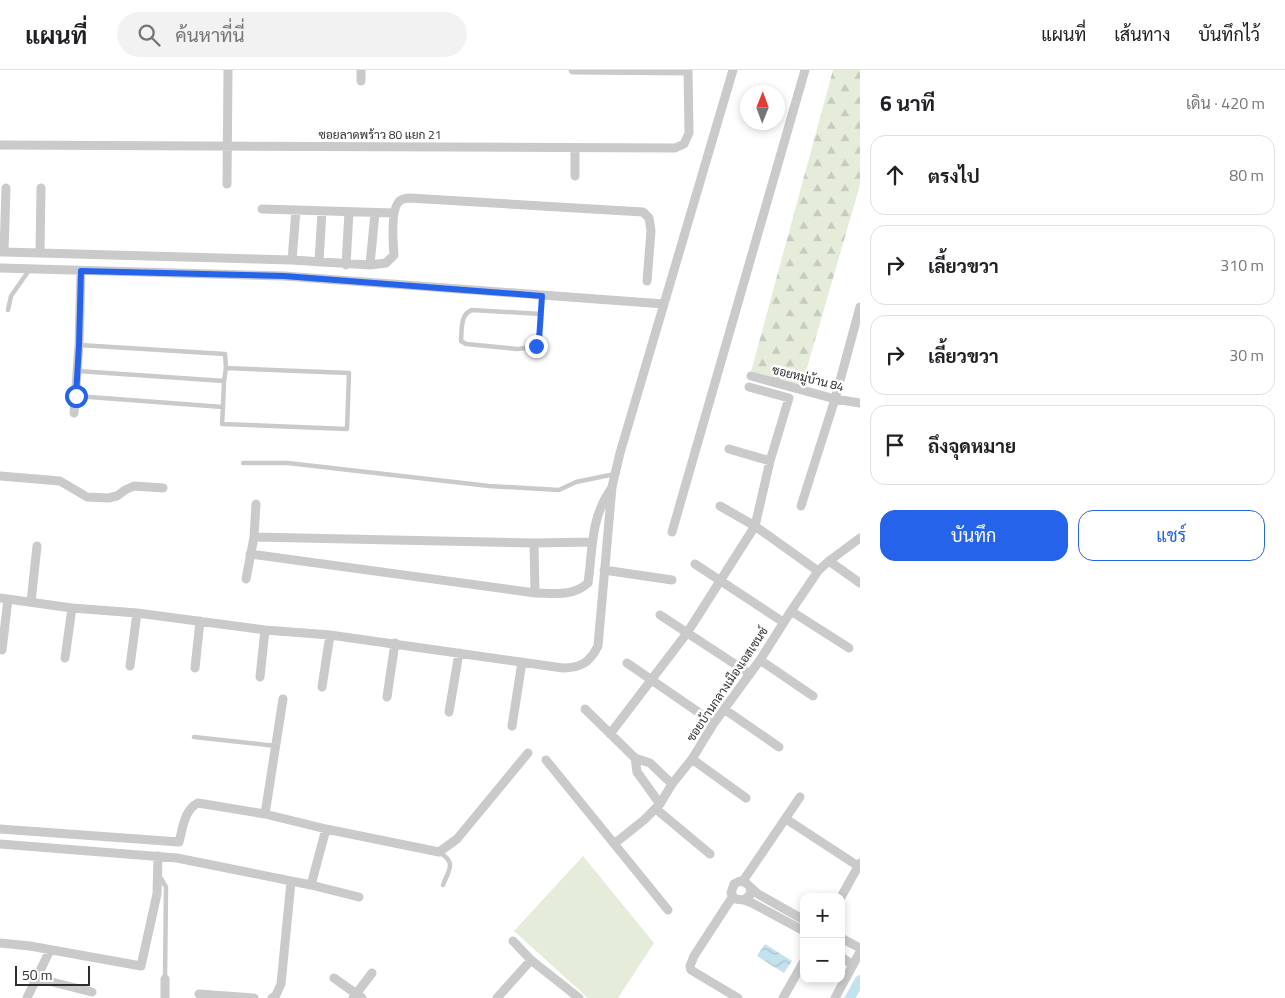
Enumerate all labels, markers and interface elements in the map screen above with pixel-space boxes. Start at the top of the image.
search box [117,12,467,57]
text: แผนที่ [25,17,87,53]
text: ค้นหาที่นี่ [175,20,245,49]
icon: search [135,21,163,49]
text: แผนที่ [1041,21,1086,48]
text: เส้นทาง [1114,21,1170,48]
text: บันทึกไว้ [1198,21,1260,48]
north arrow [740,85,785,130]
text: 6 นาที [880,87,935,119]
text: เดิน · 420 m [1186,91,1265,115]
street label: ซอยลาดพร้าว 80 แยก 21 [318,125,442,144]
icon: ahead [881,161,909,189]
text: ตรงไป [928,161,980,190]
text: 80 m [1229,163,1264,187]
icon: right [881,251,909,279]
text: เลี้ยวขวา [928,251,999,280]
text: 310 m [1220,253,1264,277]
route end [525,335,548,358]
icon: right [881,341,909,369]
text: เลี้ยวขวา [928,341,999,370]
text: 30 m [1229,343,1264,367]
street label: ซอยหมู่บ้าน 84 [770,360,846,396]
route start [65,385,88,408]
icon: arrive [881,431,909,459]
text: ถึงจุดหมาย [928,431,1016,460]
button: บันทึก [880,510,1068,561]
button: แชร์ [1078,510,1265,561]
street label: ซอยบ้านกลางเมืองเอสเซนซ์ [681,623,773,745]
map controls [800,893,845,983]
button: + [800,893,845,938]
button: − [800,938,845,983]
scale bar [15,963,90,986]
text: 50 m [22,964,52,985]

